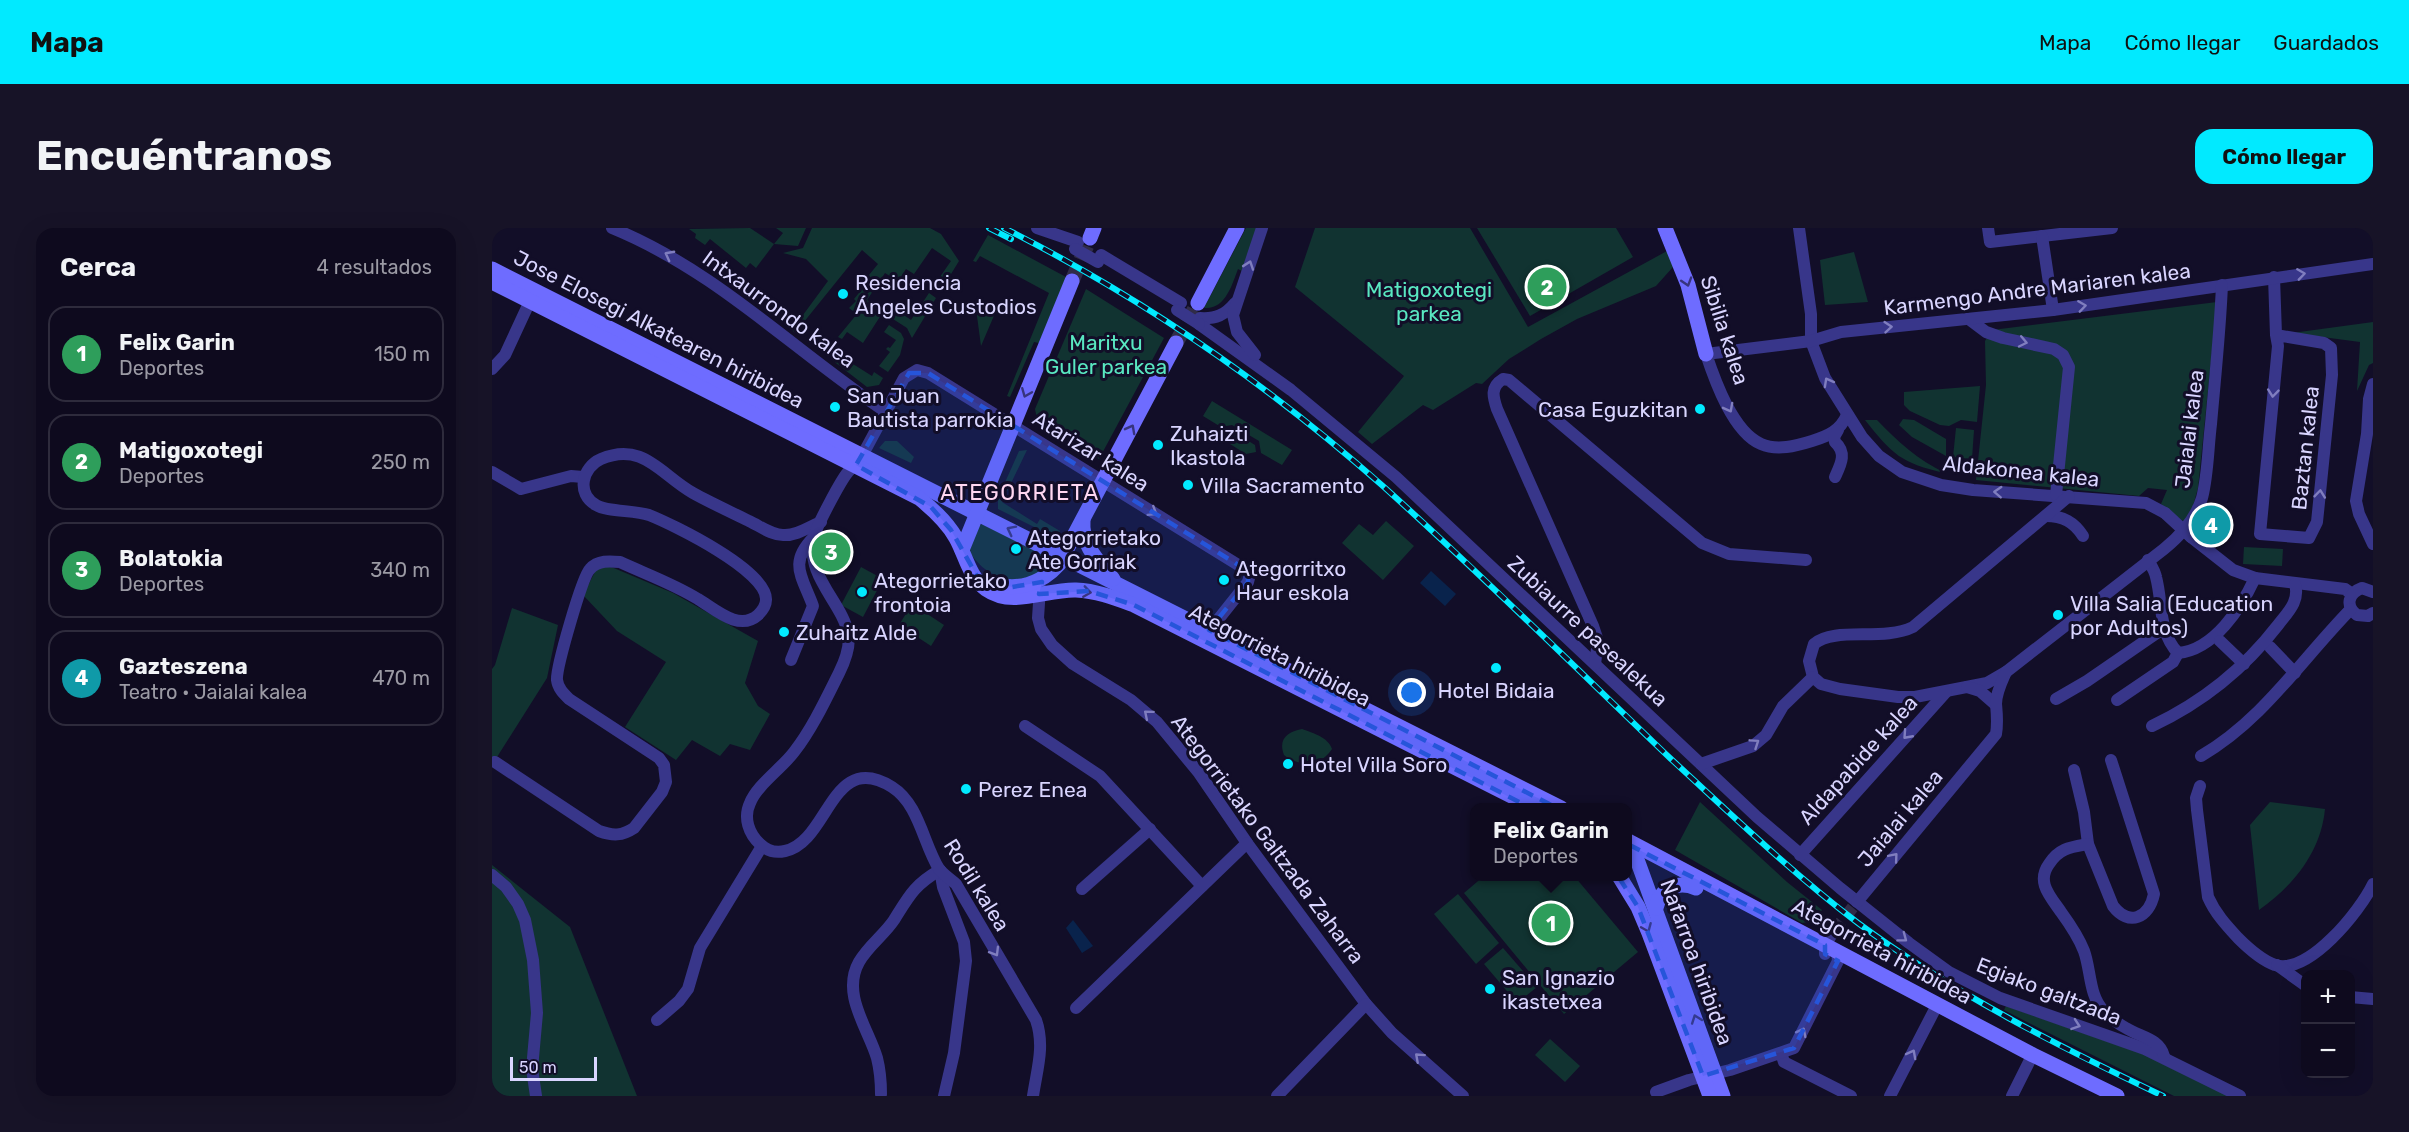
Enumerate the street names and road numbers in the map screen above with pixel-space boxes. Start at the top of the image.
street label: Jose Elosegi Alkatearen hiribidea [510,245,808,413]
street label: Intxaurrondo kalea [698,245,860,373]
street label: Karmengo Andre Mariaren kalea [1882,258,2192,320]
street label: Sibilia kalea [1696,272,1754,388]
street label: Jaialai kalea [2169,368,2209,490]
street label: Baztan kalea [2286,385,2324,511]
street label: Atarizar kalea [1028,405,1154,497]
street label: Aldakonea kalea [1941,450,2101,492]
street label: Zubiaurre pasealekua [1503,550,1673,712]
street label: Ategorrieta hiribidea [1185,598,1375,712]
street label: Aldapabide kalea [1794,690,1922,830]
street label: Ategorrietako Galtzada Zaharra [1166,710,1370,968]
street label: Jaialai kalea [1852,764,1948,872]
street label: Rodil kalea [939,834,1015,936]
street label: Nafarroa hiribidea [1655,876,1739,1048]
street label: Ategorrieta hiribidea [1788,893,1976,1009]
street label: Egiako galtzada [1973,952,2125,1030]

